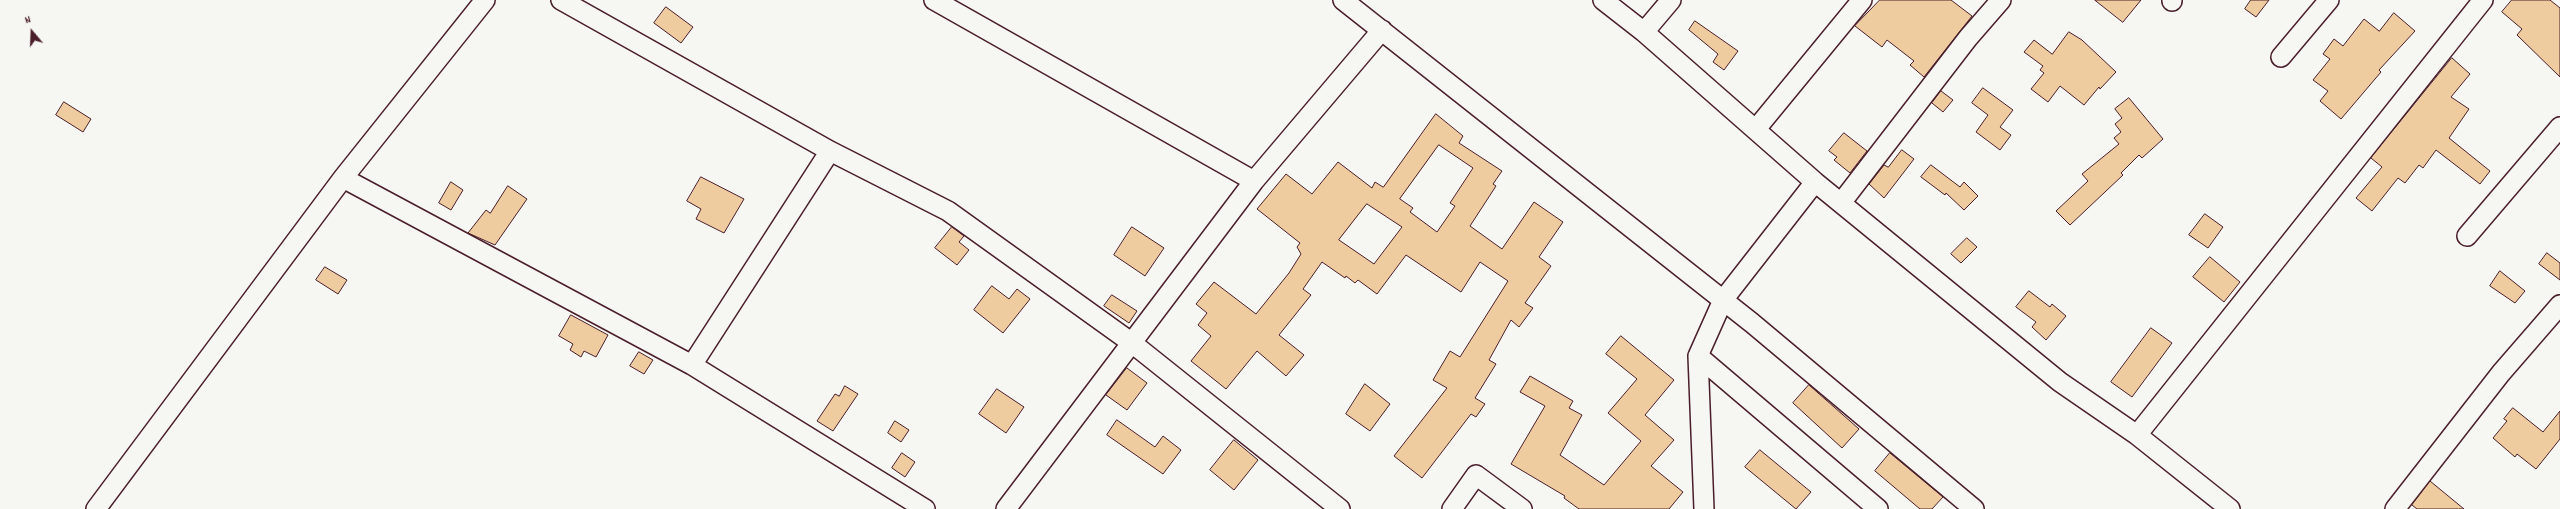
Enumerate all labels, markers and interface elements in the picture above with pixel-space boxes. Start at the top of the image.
north arrow [12,12,52,52]
text: N [23,12,33,29]

